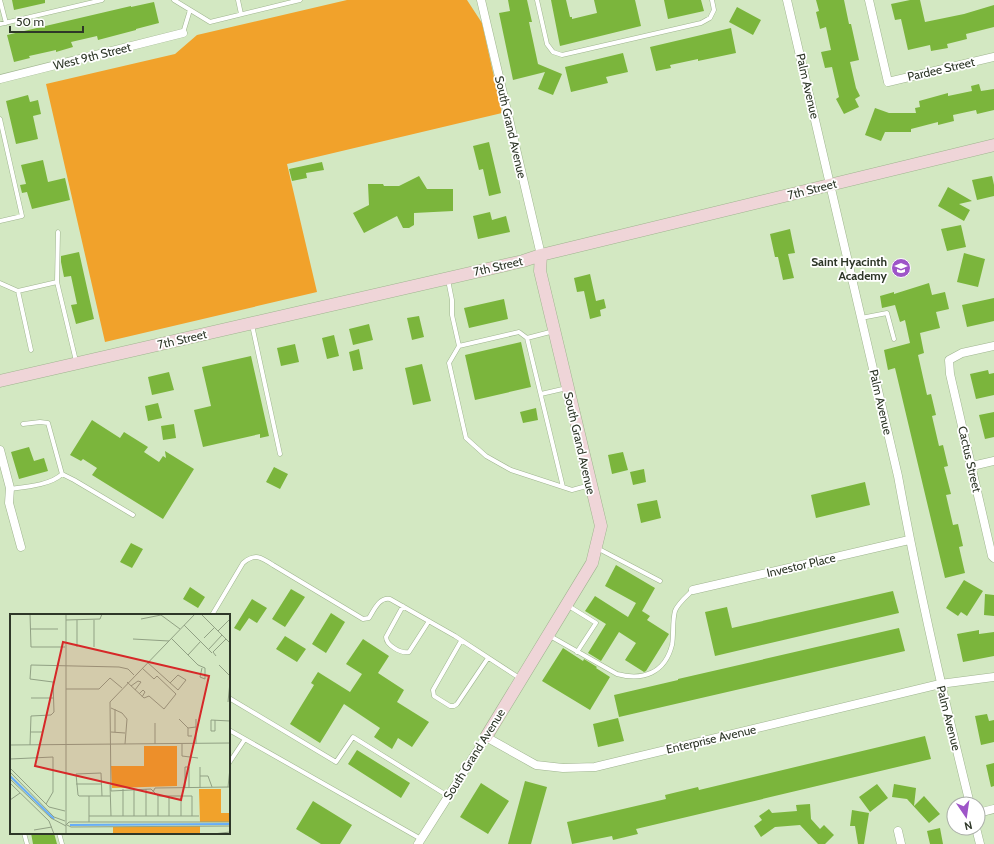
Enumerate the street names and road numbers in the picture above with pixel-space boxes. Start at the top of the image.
street label: West 9th Street [52,39,132,73]
street label: Palm Avenue [793,52,823,120]
street label: Pardee Street [906,54,976,84]
street label: South Grand Avenue [492,74,530,180]
street label: 7th Street [786,176,838,202]
street label: 7th Street [472,253,524,279]
street label: 7th Street [156,326,208,352]
street label: Palm Avenue [866,368,896,436]
street label: South Grand Avenue [561,390,599,496]
street label: Cactus Street [955,424,985,494]
street label: Investor Place [765,550,837,580]
street label: Palm Avenue [934,684,964,752]
street label: South Grand Avenue [440,706,508,802]
street label: Enterprise Avenue [665,721,757,757]

